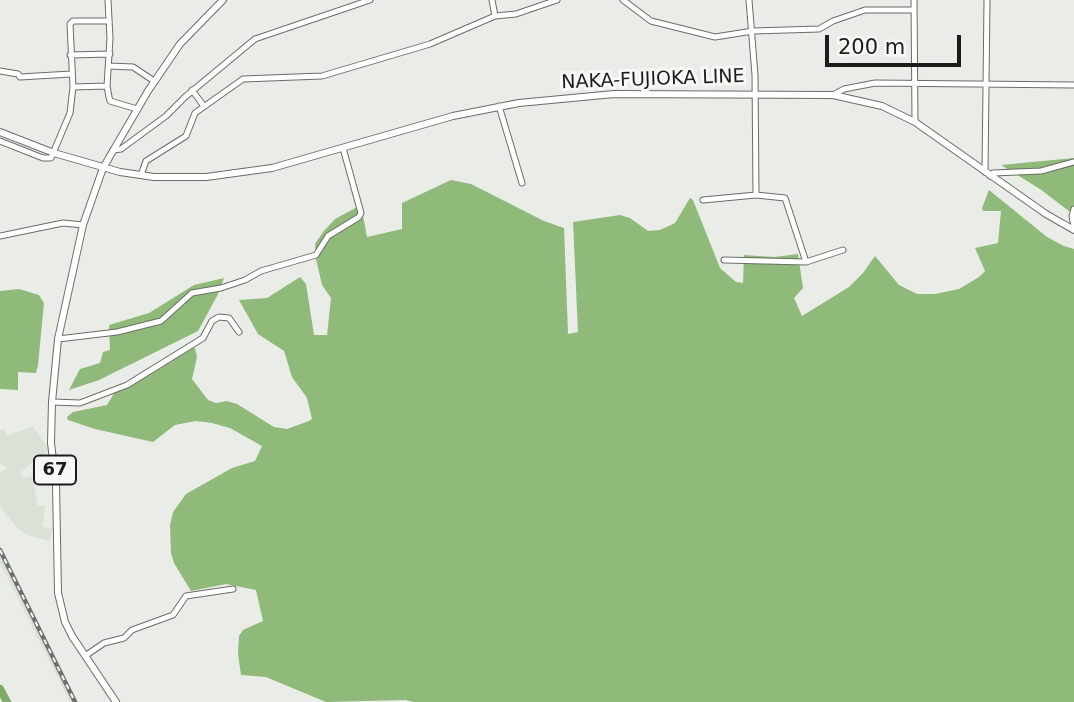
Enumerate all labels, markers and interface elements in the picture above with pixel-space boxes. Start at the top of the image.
scale bar [829,21,965,65]
text: 200 m [838,35,905,59]
street label: NAKA-FUJIOKA LINE [561,65,745,95]
road number: 67 [34,456,76,484]

